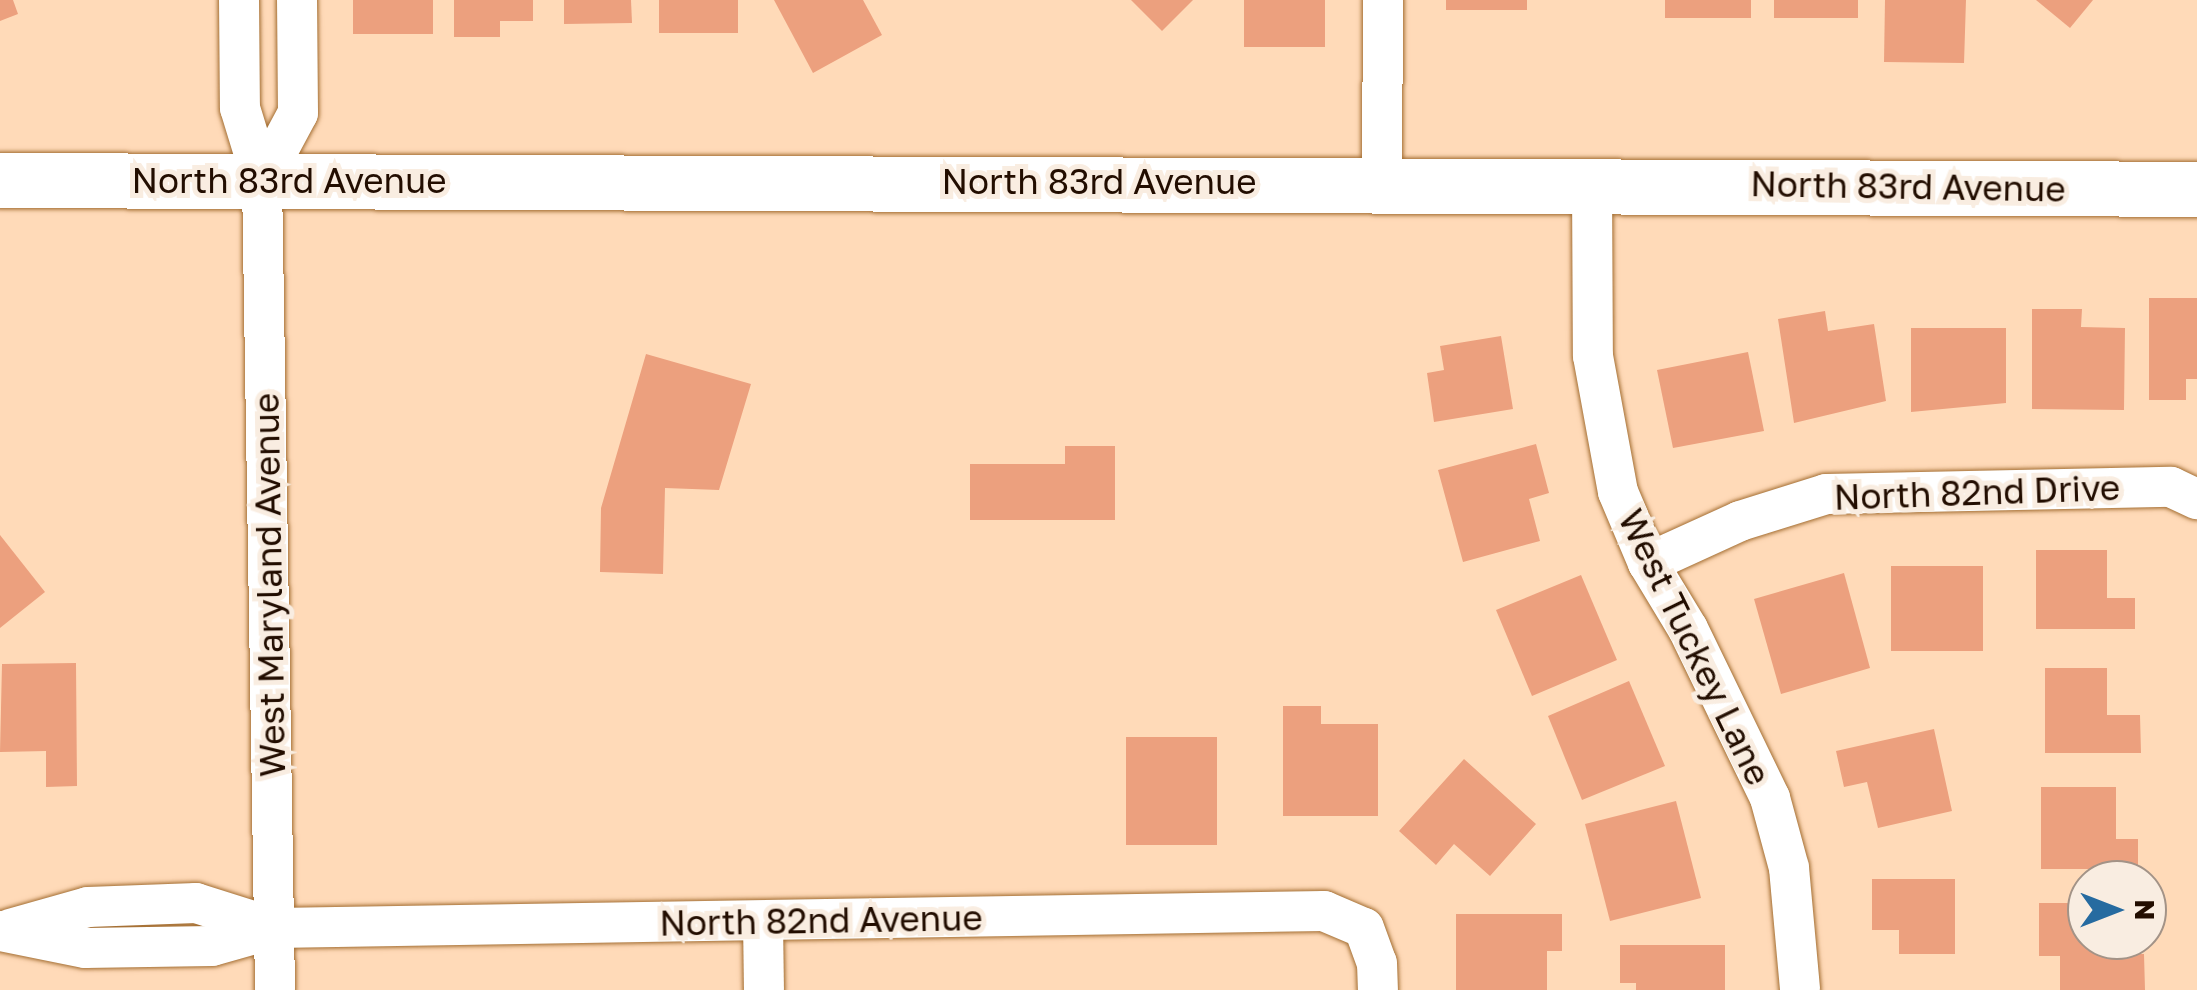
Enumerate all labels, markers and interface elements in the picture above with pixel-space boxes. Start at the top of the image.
street label: North 83rd Avenue [131,159,447,201]
street label: North 83rd Avenue [941,160,1257,202]
street label: North 83rd Avenue [1750,162,2066,210]
street label: West Maryland Avenue [245,393,293,777]
street label: North 82nd Drive [1833,466,2121,518]
street label: West Tuckey Lane [1610,502,1780,792]
north arrow [2067,860,2167,960]
street label: North 82nd Avenue [659,896,983,944]
text: N [2129,899,2162,921]

